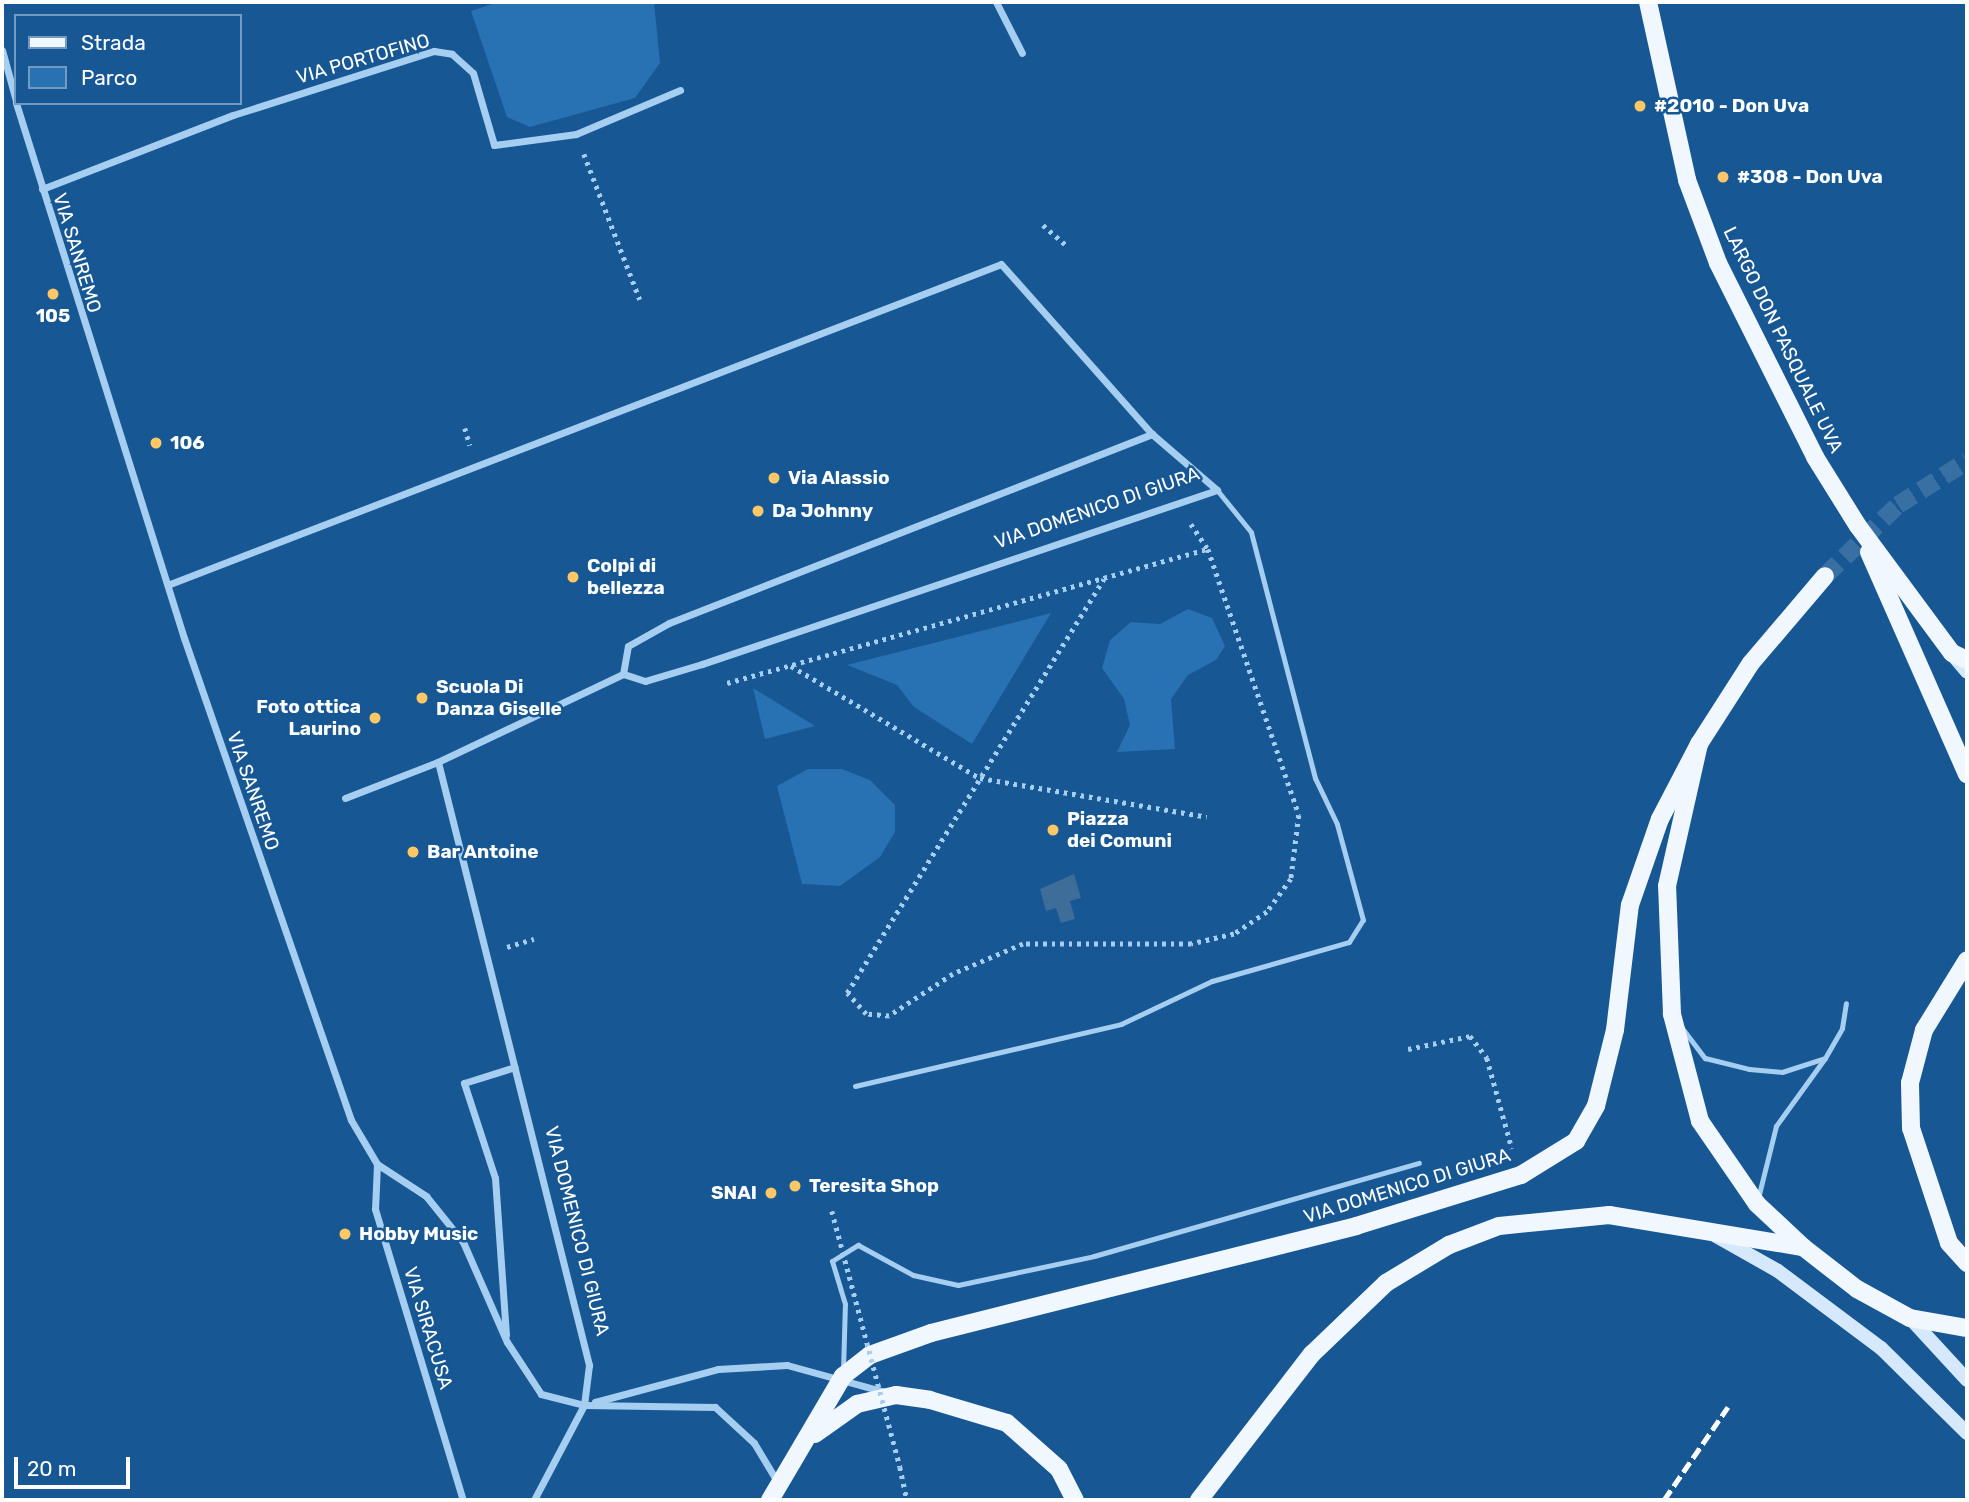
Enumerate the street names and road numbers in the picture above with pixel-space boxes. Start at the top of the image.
street label: VIA PORTOFINO [293,29,433,89]
street label: VIA SANREMO [48,190,106,316]
street label: LARGO DON PASQUALE UVA [1718,223,1848,457]
street label: VIA DOMENICO DI GIURA [991,462,1203,554]
street label: VIA SANREMO [222,728,284,854]
street label: VIA DOMENICO DI GIURA [540,1124,614,1338]
street label: VIA DOMENICO DI GIURA [1301,1144,1513,1228]
street label: VIA SIRACUSA [398,1264,458,1392]

